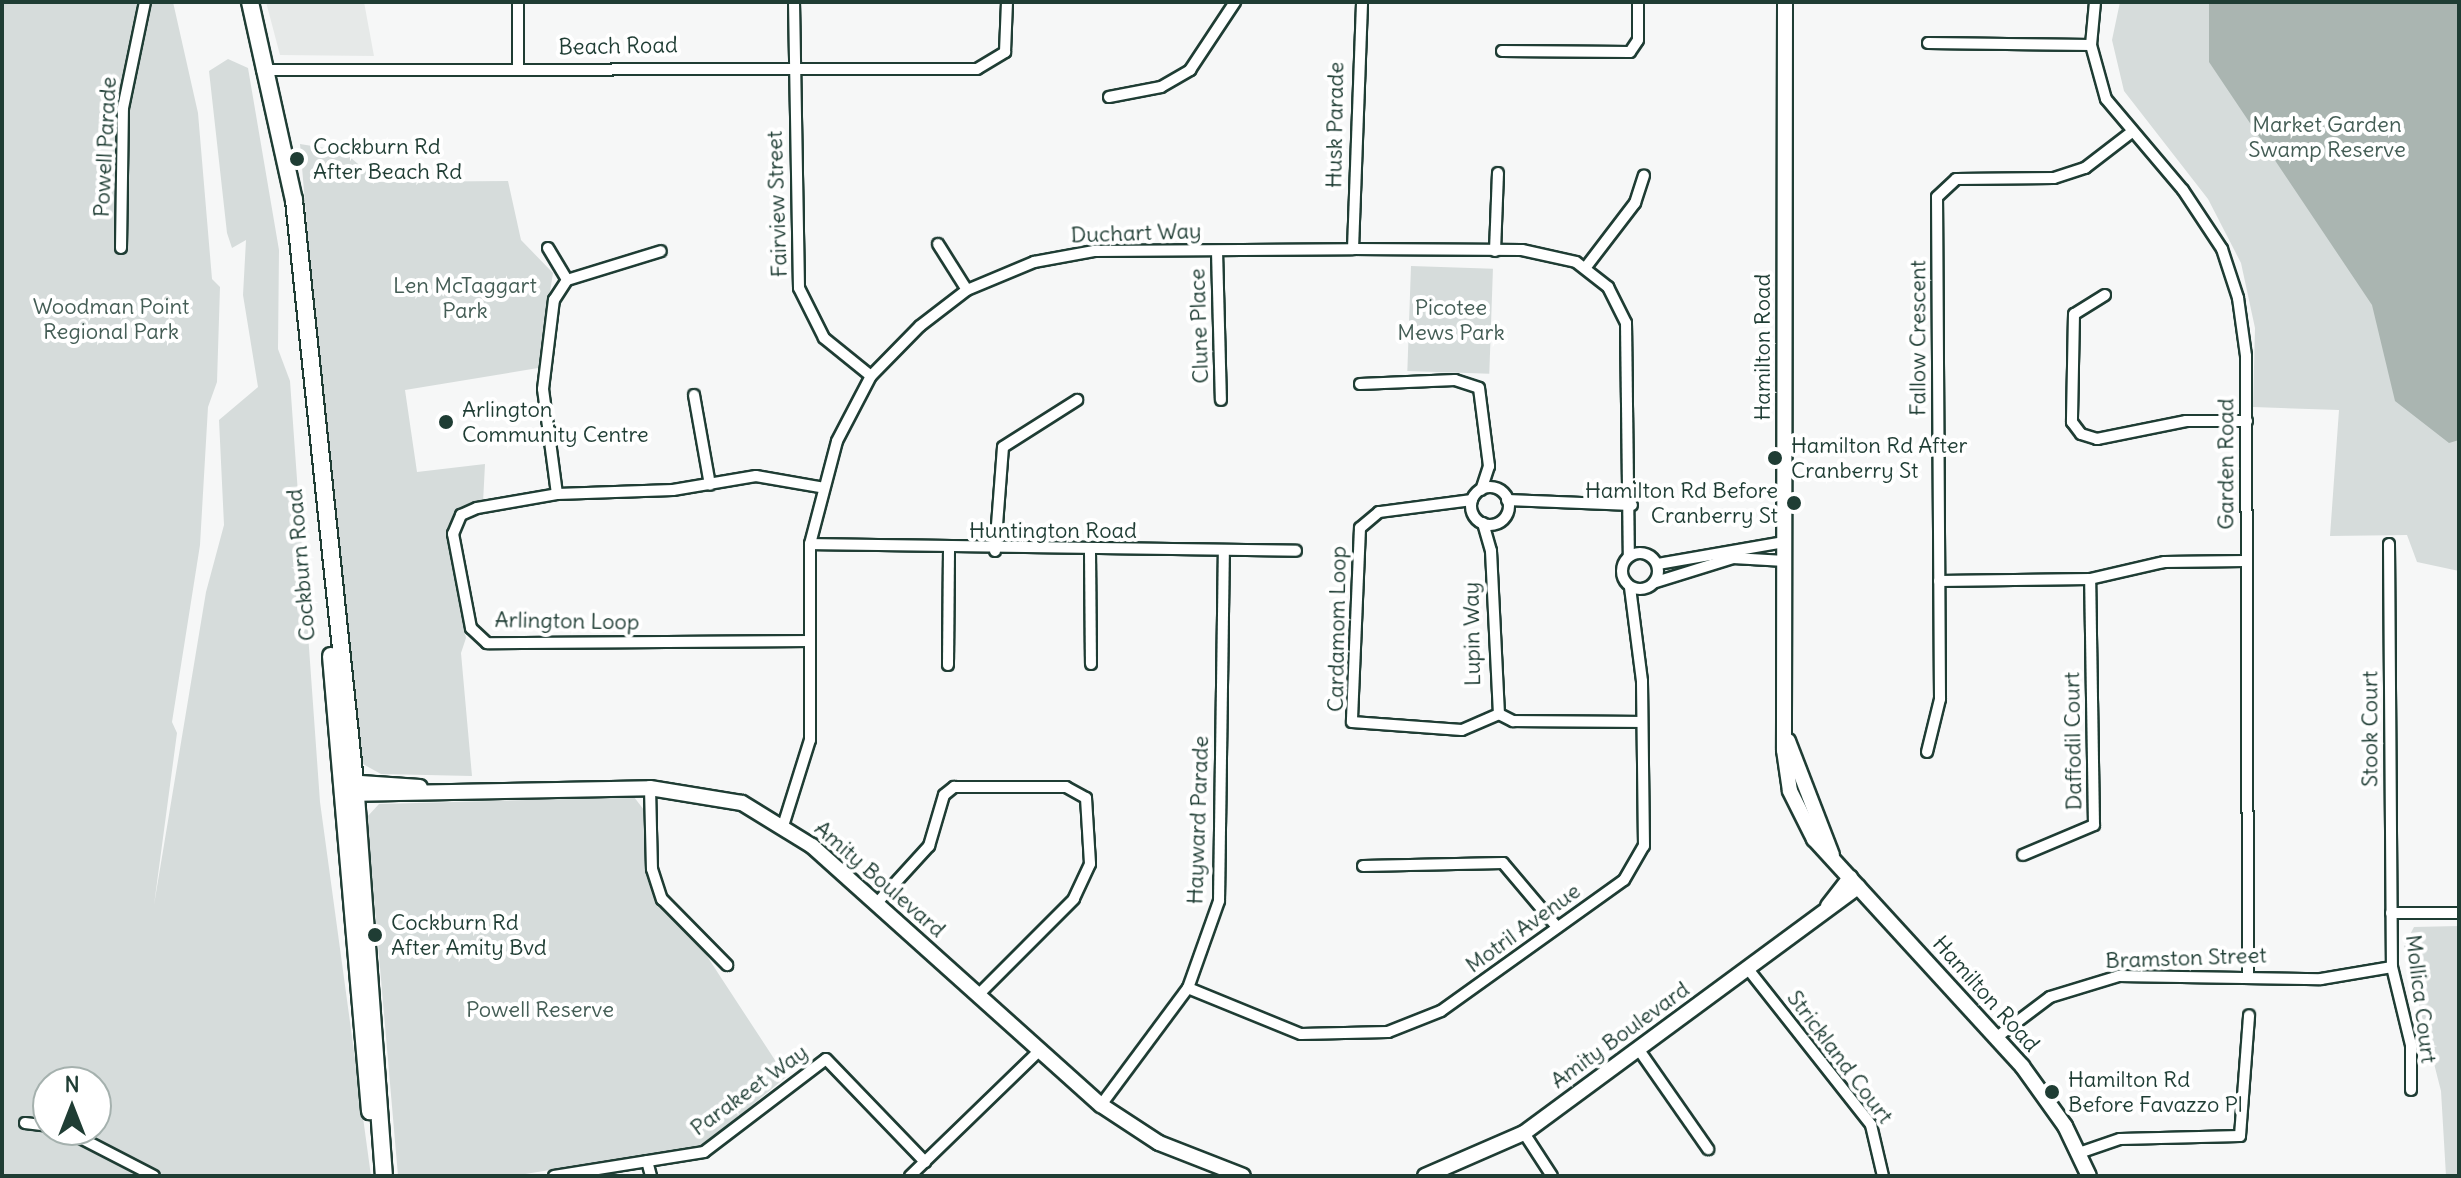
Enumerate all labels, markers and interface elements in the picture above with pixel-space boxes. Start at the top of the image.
street label: Beach Road [558,32,678,60]
street label: Husk Parade [1321,62,1349,188]
street label: Powell Parade [88,76,122,218]
park label: Market Garden Swamp Reserve [2248,111,2406,162]
street label: Fairview Street [761,130,793,278]
place label: Cockburn Rd After Beach Rd [313,133,462,184]
marker: Cockburn Rd After Beach Rd [288,150,306,168]
street label: Duchart Way [1070,218,1202,248]
street label: Fallow Crescent [1905,260,1931,416]
street label: Clune Place [1184,268,1214,384]
park label: Len McTaggart Park [393,272,537,324]
street label: Hamilton Road [1750,274,1776,420]
park label: Woodman Point Regional Park [33,293,189,344]
park label: Picotee Mews Park [1397,294,1505,346]
place label: Arlington Community Centre [462,396,649,448]
street label: Garden Road [2213,398,2239,530]
marker: Arlington Community Centre [437,413,455,431]
place label: Hamilton Rd After Cranberry St [1791,432,1968,484]
marker: Hamilton Rd After Cranberry St [1766,449,1784,467]
place label: Hamilton Rd Before Cranberry St [1585,477,1778,528]
street label: Cockburn Road [281,488,321,642]
marker: Hamilton Rd Before Cranberry St [1785,494,1803,512]
street label: Huntington Road [969,518,1137,544]
street label: Cardamom Loop [1322,546,1352,712]
street label: Lupin Way [1458,582,1486,686]
street label: Arlington Loop [494,607,640,635]
street label: Stook Court [2357,671,2383,787]
street label: Daffodil Court [2059,672,2087,810]
street label: Hayward Parade [1182,735,1214,905]
street label: Amity Boulevard [809,815,951,943]
street label: Motril Avenue [1461,878,1585,978]
place label: Cockburn Rd After Amity Bvd [391,909,547,960]
marker: Cockburn Rd After Amity Bvd [366,926,384,944]
street label: Hamilton Road [1927,931,2045,1057]
street label: Mollica Court [2400,933,2442,1065]
street label: Bramston Street [2105,942,2267,974]
street label: Amity Boulevard [1546,976,1694,1094]
street label: Strickland Court [1781,985,1899,1129]
park label: Powell Reserve [466,997,614,1023]
street label: Parakeet Way [685,1039,813,1141]
north arrow [32,1066,112,1146]
place label: Hamilton Rd Before Favazzo Pl [2068,1066,2243,1118]
text: N [64,1070,80,1098]
marker: Hamilton Rd Before Favazzo Pl [2043,1083,2061,1101]

